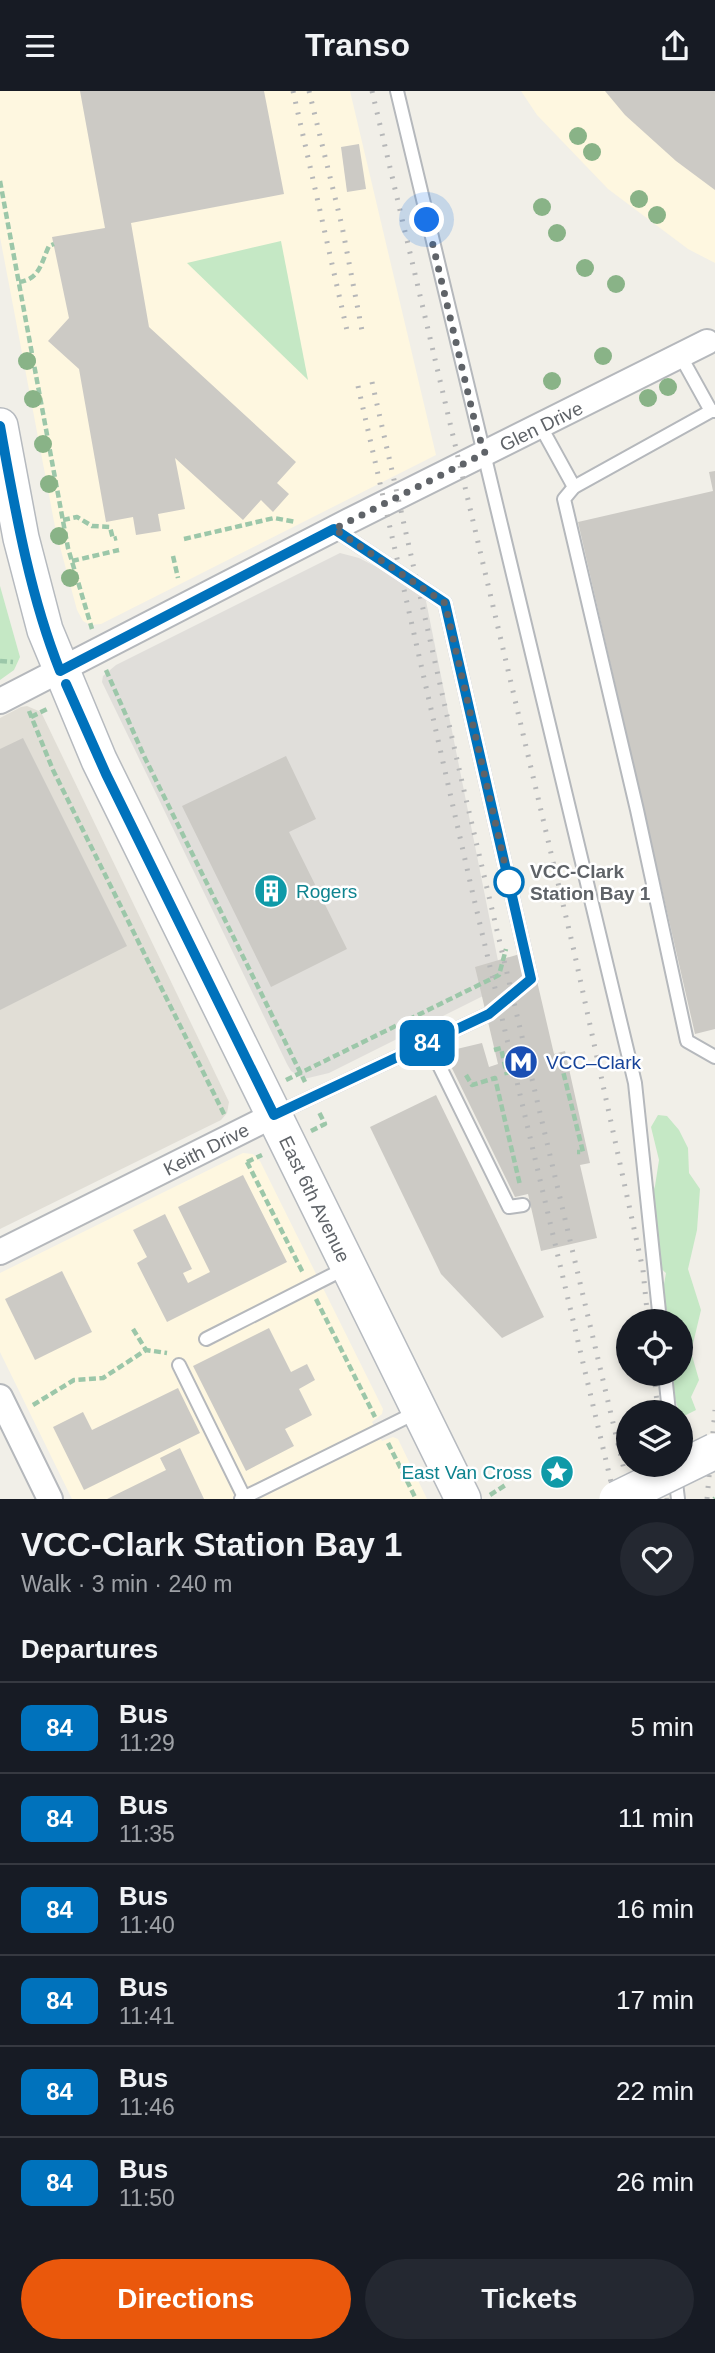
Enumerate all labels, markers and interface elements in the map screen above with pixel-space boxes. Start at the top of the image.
icon: menu [21,27,59,65]
text: Transo [305,27,410,63]
icon: share [656,27,694,65]
your location [409,202,444,237]
street label: Glen Drive [496,397,586,456]
place label: VCC-Clark Station Bay 1 [530,861,651,904]
marker: VCC-Clark Station Bay 1 [494,867,524,897]
building icon: Rogers [252,872,290,910]
place label: Rogers [296,881,357,902]
line badge: 84 [396,1020,458,1066]
text: 84 [414,1029,440,1056]
metro station icon: VCC–Clark [502,1043,540,1081]
place label: VCC–Clark [546,1052,642,1073]
street label: Keith Drive [160,1119,252,1180]
street label: East 6th Avenue [275,1133,354,1266]
map controls [616,1309,693,1477]
button: locate [616,1309,693,1386]
button: layers [616,1400,693,1477]
place icon: East Van Cross [538,1453,576,1491]
place label: East Van Cross [401,1462,532,1483]
button: heart [620,1522,694,1596]
text: VCC-Clark Station Bay 1 [21,1526,402,1563]
text: Walk · 3 min · 240 m [21,1571,232,1597]
text: Departures [21,1634,158,1664]
text: Bus [119,1699,168,1729]
text: 5 min [630,1712,694,1742]
text: 84 [46,1714,73,1741]
text: 11:29 [119,1730,175,1756]
text: Bus [119,1790,168,1820]
text: 11 min [618,1803,694,1833]
text: 84 [46,1805,73,1832]
text: 11:35 [119,1821,175,1847]
text: Bus [119,1881,168,1911]
text: 16 min [616,1894,694,1924]
text: 84 [46,1896,73,1923]
text: 11:40 [119,1912,175,1938]
text: Bus [119,1972,168,2002]
text: 17 min [616,1985,694,2015]
text: 84 [46,1987,73,2014]
text: 11:41 [119,2003,175,2029]
text: Bus [119,2063,168,2093]
text: 22 min [616,2076,694,2106]
text: 84 [46,2078,73,2105]
text: 11:46 [119,2094,175,2120]
text: Bus [119,2154,168,2184]
text: 26 min [616,2167,694,2197]
text: 84 [46,2169,73,2196]
text: 11:50 [119,2185,175,2211]
button: Directions [21,2259,351,2339]
button: Tickets [365,2259,694,2339]

